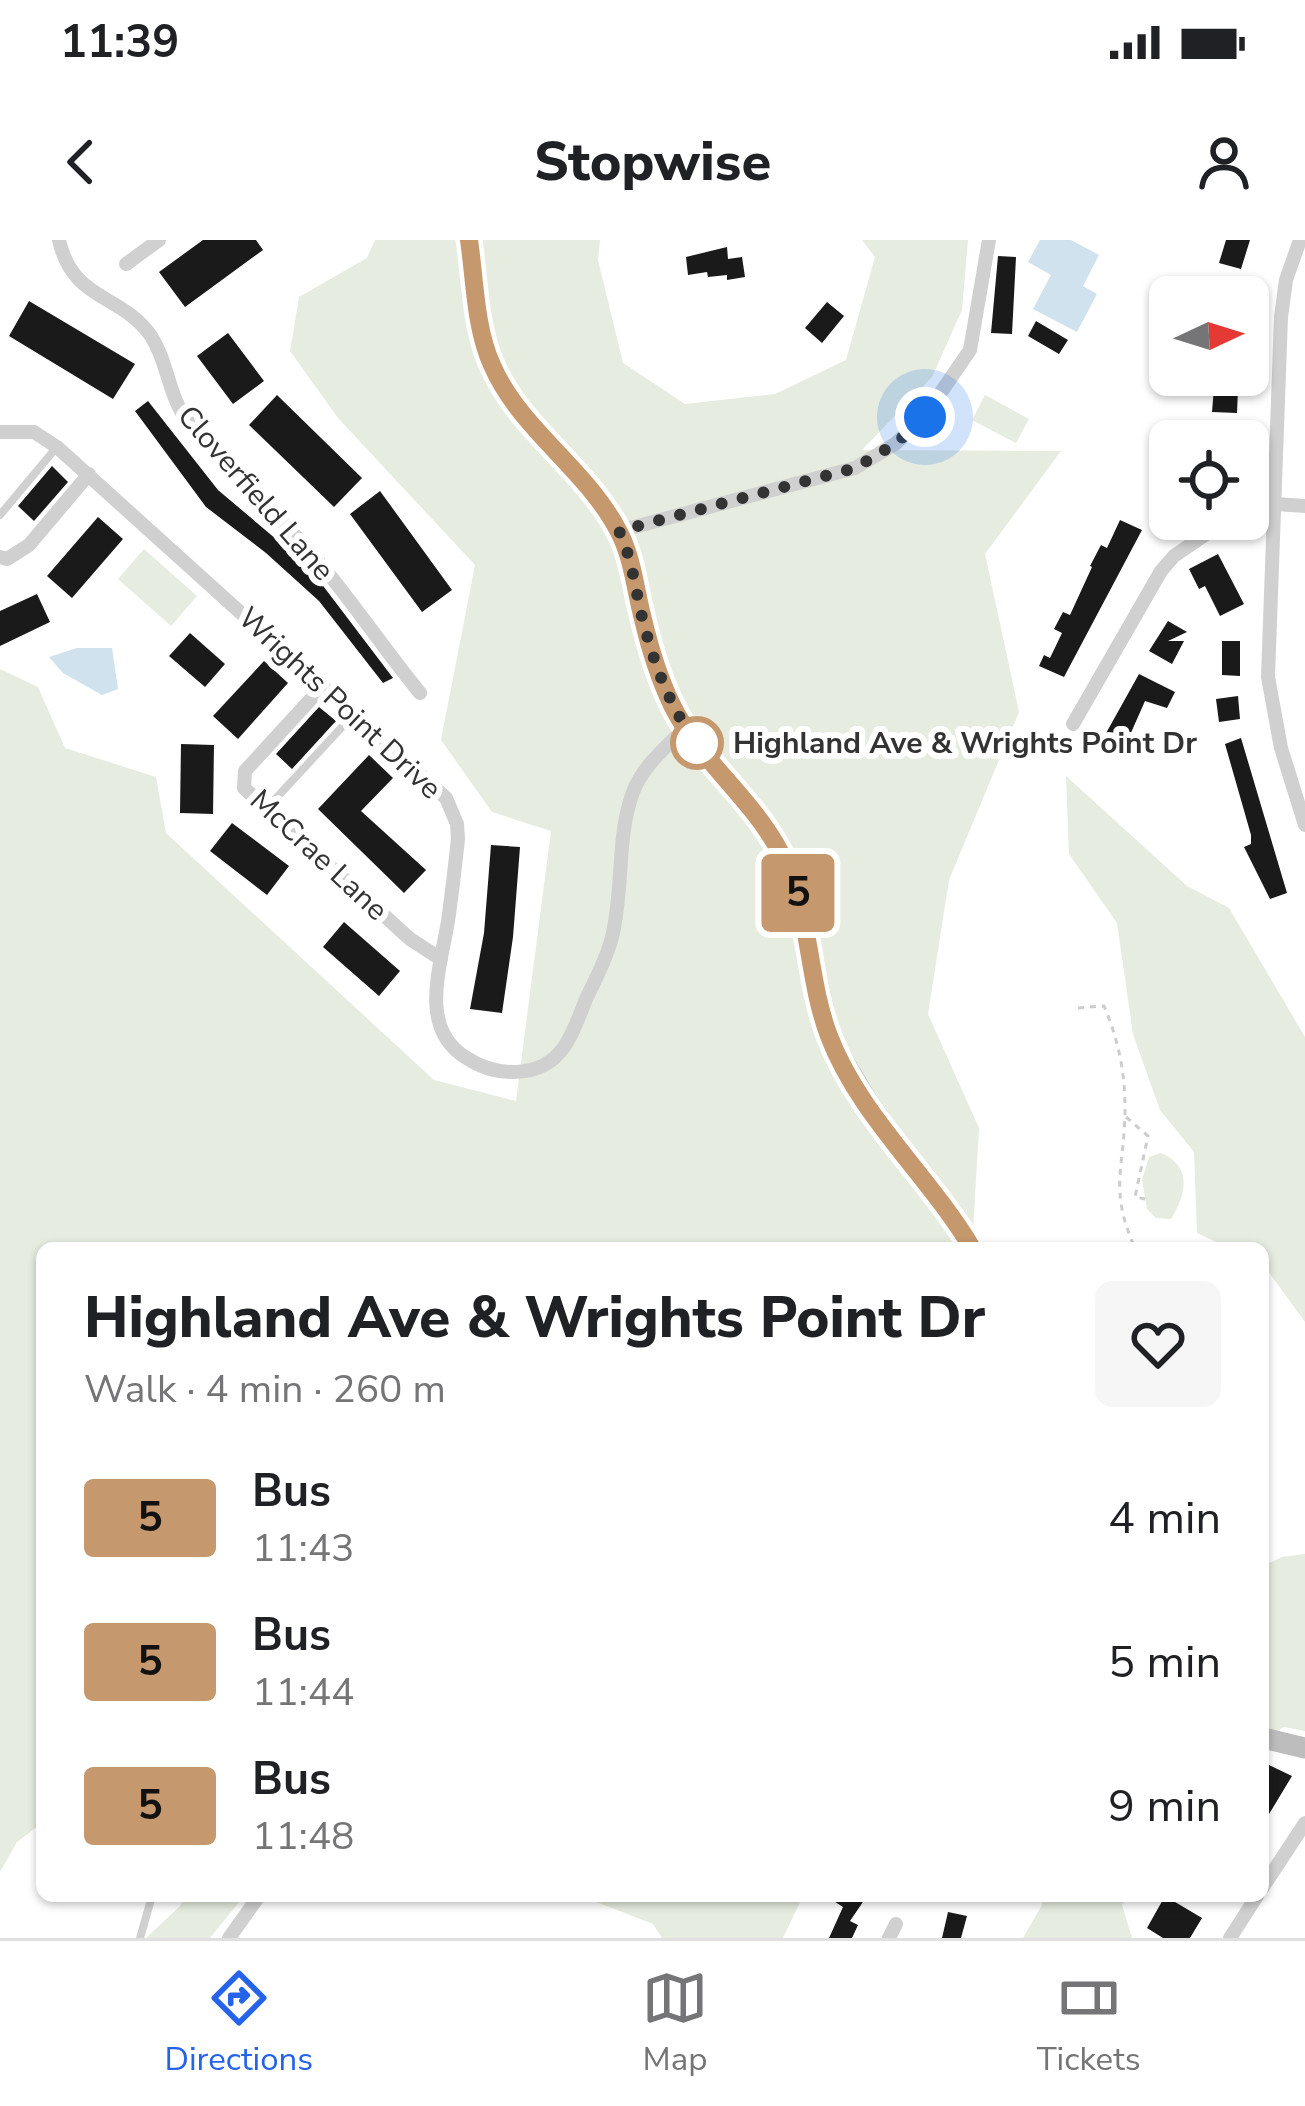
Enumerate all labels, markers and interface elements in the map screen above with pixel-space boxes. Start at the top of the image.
text: 11:39 [60,12,179,73]
text: Stopwise [534,125,771,199]
icon: back [48,129,114,195]
icon: person [1191,129,1257,195]
north arrow [1149,276,1269,396]
map controls [1149,276,1269,540]
your location [895,387,955,447]
street label: Cloverfield Lane [168,397,343,590]
button: locate [1149,420,1269,540]
street label: Wrights Point Drive [229,598,450,809]
marker: Highland Ave & Wrights Point Dr [672,718,722,768]
place label: Highland Ave & Wrights Point Dr [733,723,1197,764]
street label: McCrae Lane [241,781,397,930]
line badge: 5 [759,854,837,932]
text: 5 [785,864,811,921]
text: Highland Ave & Wrights Point Dr [84,1279,985,1357]
button: heart [1095,1281,1221,1407]
text: Walk · 4 min · 260 m [84,1363,446,1416]
text: Bus [252,1461,331,1522]
text: 4 min [1108,1488,1221,1549]
text: 5 [137,1489,163,1546]
text: 11:43 [252,1522,355,1575]
text: Bus [252,1605,331,1666]
text: 5 min [1108,1632,1221,1693]
text: 5 [137,1633,163,1690]
text: 11:44 [252,1666,355,1719]
text: Bus [252,1749,331,1810]
text: 9 min [1108,1776,1221,1837]
text: 5 [137,1777,163,1834]
text: 11:48 [252,1810,355,1863]
tab: Directions [164,1965,313,2082]
tab: Map [642,1965,708,2082]
tab: Tickets [1037,1965,1141,2082]

